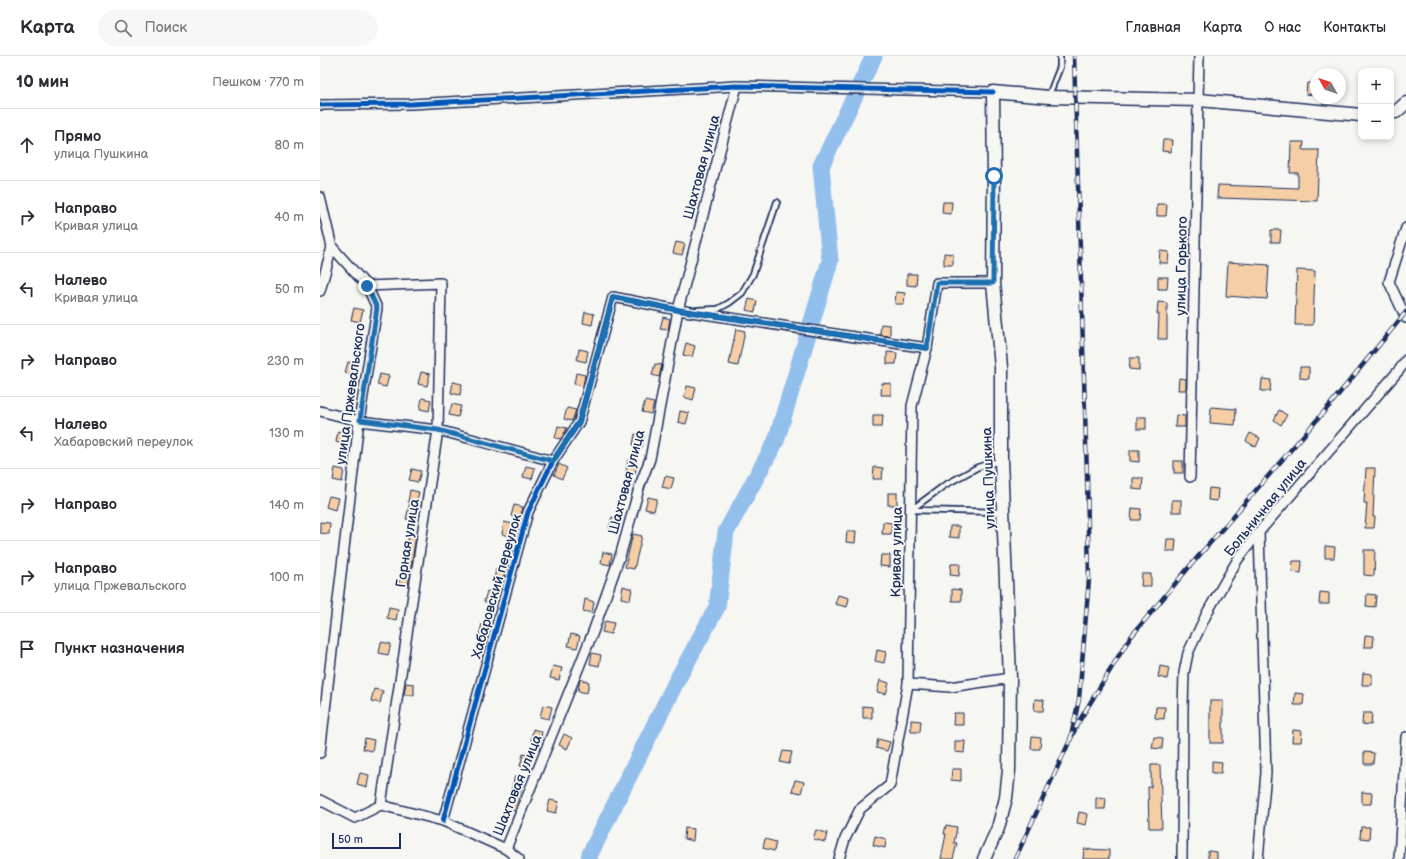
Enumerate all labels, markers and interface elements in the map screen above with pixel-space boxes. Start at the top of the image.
search box [98,10,378,46]
text: Карта [20,16,74,39]
icon: search [112,17,134,39]
text: Поиск [144,18,187,37]
text: Главная [1126,19,1181,36]
text: Карта [1203,19,1242,36]
text: О нас [1264,19,1301,36]
text: Контакты [1323,19,1386,36]
north arrow [1310,68,1346,104]
map controls [1358,68,1394,140]
button: + [1358,68,1394,104]
text: 10 мин [16,72,69,92]
text: Пешком · 770 m [212,74,304,90]
button: − [1358,104,1394,140]
street label: Шахтовая улица [679,112,724,221]
text: Прямо [54,127,101,146]
icon: ahead [16,134,38,156]
text: 80 m [275,137,304,153]
text: улица Пушкина [54,146,148,162]
route start [985,167,1003,185]
text: Направо [54,199,117,218]
icon: right [16,206,38,228]
text: 40 m [274,209,304,225]
street label: улица Горького [1172,216,1191,316]
text: Кривая улица [54,218,138,234]
text: Налево [54,271,107,290]
route end [358,277,376,295]
icon: left [16,278,38,300]
text: 50 m [275,281,304,297]
text: Кривая улица [54,290,138,306]
street label: улица Пржевальского [332,322,369,466]
icon: right [16,350,38,372]
text: Направо [54,351,117,370]
text: 230 m [267,353,304,369]
text: Налево [54,415,107,434]
icon: left [16,422,38,444]
text: 130 m [269,425,304,441]
street label: улица Пушкина [978,426,999,529]
street label: Шахтовая улица [604,427,649,536]
text: Хабаровский переулок [54,434,193,450]
street label: Больничная улица [1221,454,1311,560]
icon: right [16,494,38,516]
text: Направо [54,495,117,514]
text: 140 m [269,497,304,513]
street label: Горная улица [392,497,423,589]
street label: Кривая улица [887,506,906,597]
street label: Хабаровский переулок [468,511,525,661]
text: Направо [54,559,117,578]
icon: right [16,566,38,588]
text: 100 m [269,569,304,585]
text: улица Пржевальского [54,578,186,594]
icon: arrive [16,638,38,660]
text: Пункт назначения [54,639,185,658]
street label: Шахтовая улица [489,731,546,838]
scale bar [332,831,401,850]
text: 50 m [338,833,363,846]

